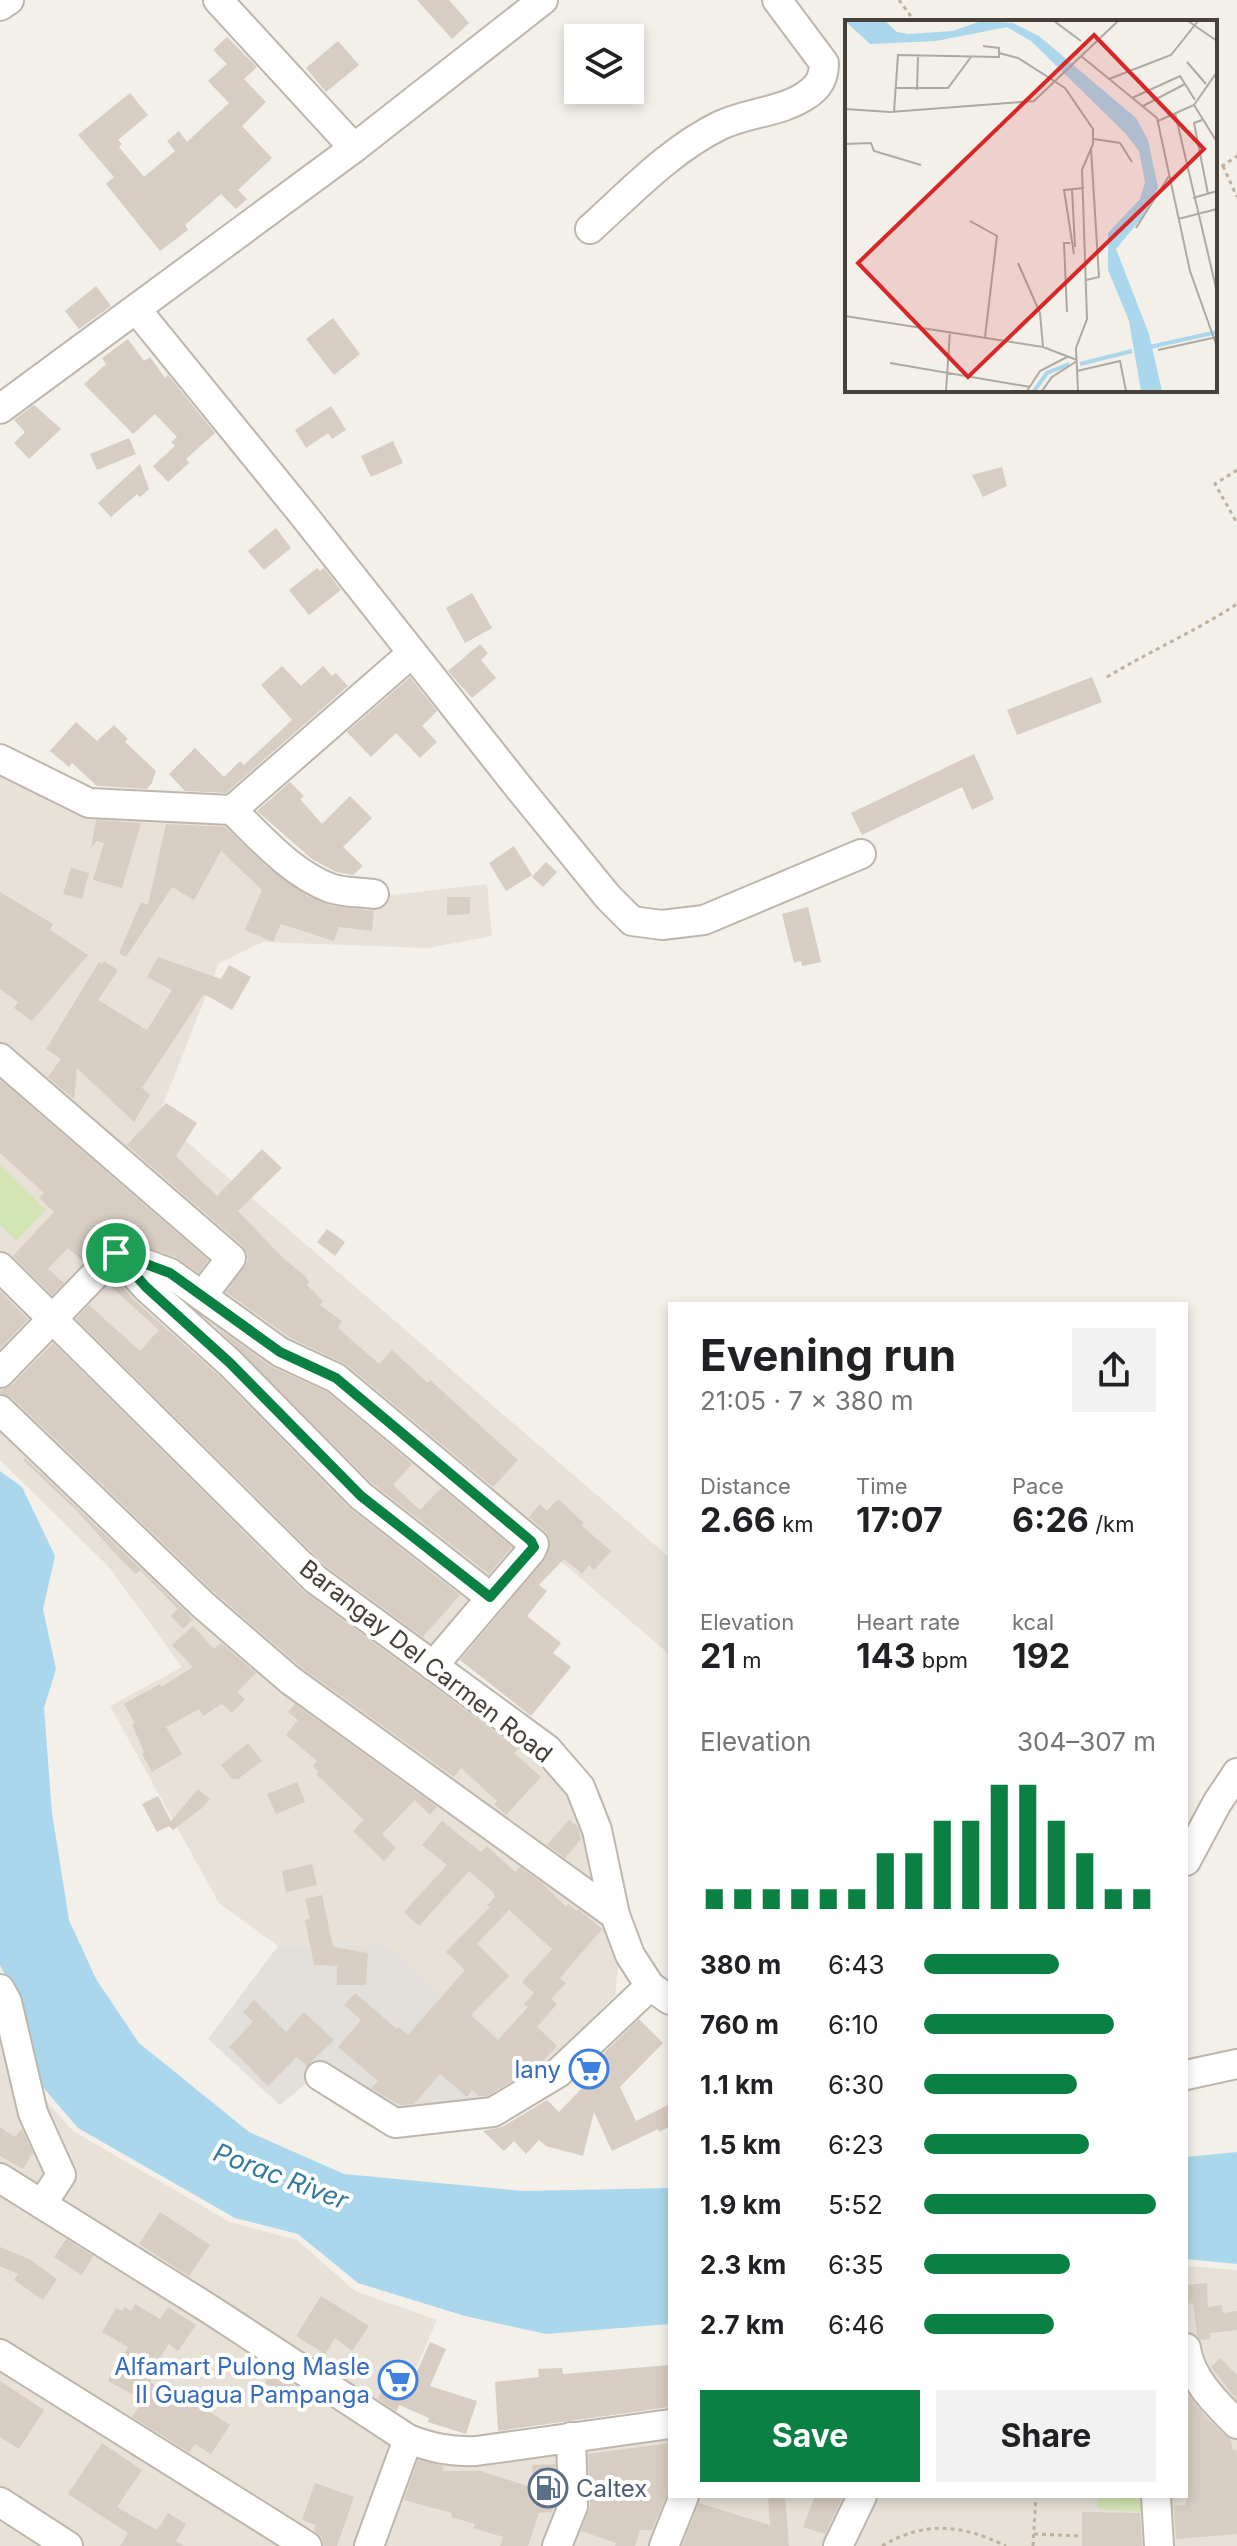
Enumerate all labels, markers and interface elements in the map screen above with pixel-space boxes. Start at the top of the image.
inset map [845,20,1217,392]
map controls [564,24,644,104]
button: layers [564,24,644,104]
pin [82,1219,150,1287]
icon: arrive [94,1231,138,1275]
text: Evening run [700,1328,956,1382]
button: share [1072,1328,1156,1412]
text: 21:05 · 7 × 380 m [700,1385,913,1416]
text: Distance [700,1473,791,1499]
text: Time [856,1473,908,1499]
text: Pace [1012,1473,1064,1499]
text: 2.66 [700,1499,776,1540]
text: 17:07 [856,1499,943,1540]
text: 6:26 [1012,1499,1089,1540]
text: km [776,1511,813,1537]
text: /km [1089,1511,1134,1537]
street label: Barangay Del Carmen Road [294,1554,558,1768]
text: Elevation [700,1609,794,1635]
text: Heart rate [856,1609,960,1635]
text: kcal [1012,1609,1054,1635]
text: 21 [700,1635,736,1676]
text: 143 [856,1635,916,1676]
text: 192 [1012,1635,1070,1676]
text: m [736,1647,762,1673]
text: bpm [916,1647,968,1673]
text: Elevation [700,1726,811,1757]
text: 304–307 m [1017,1726,1156,1757]
text: 380 m [700,1949,781,1980]
text: 6:43 [828,1949,884,1980]
text: 760 m [700,2009,779,2040]
text: 6:10 [828,2009,879,2040]
supermarket icon: lany [568,2048,610,2090]
place label: lany [514,2055,561,2084]
text: 1.1 km [700,2069,774,2100]
text: 6:30 [828,2069,884,2100]
text: 1.5 km [700,2129,781,2160]
text: 6:23 [828,2129,884,2160]
water label: Porac River [209,2136,354,2216]
text: 1.9 km [700,2189,781,2220]
text: 5:52 [828,2189,883,2220]
text: 2.3 km [700,2249,786,2280]
text: 6:35 [828,2249,883,2280]
text: 2.7 km [700,2309,785,2340]
text: 6:46 [828,2309,885,2340]
place label: Alfamart Pulong Masle II Guagua Pampanga [114,2352,370,2409]
supermarket icon: Alfamart Pulong Masle II Guagua Pampanga [377,2359,419,2401]
button: Save [700,2390,920,2482]
button: Share [936,2390,1156,2482]
fuel station icon: Caltex [527,2467,569,2509]
place label: Caltex [576,2474,647,2503]

